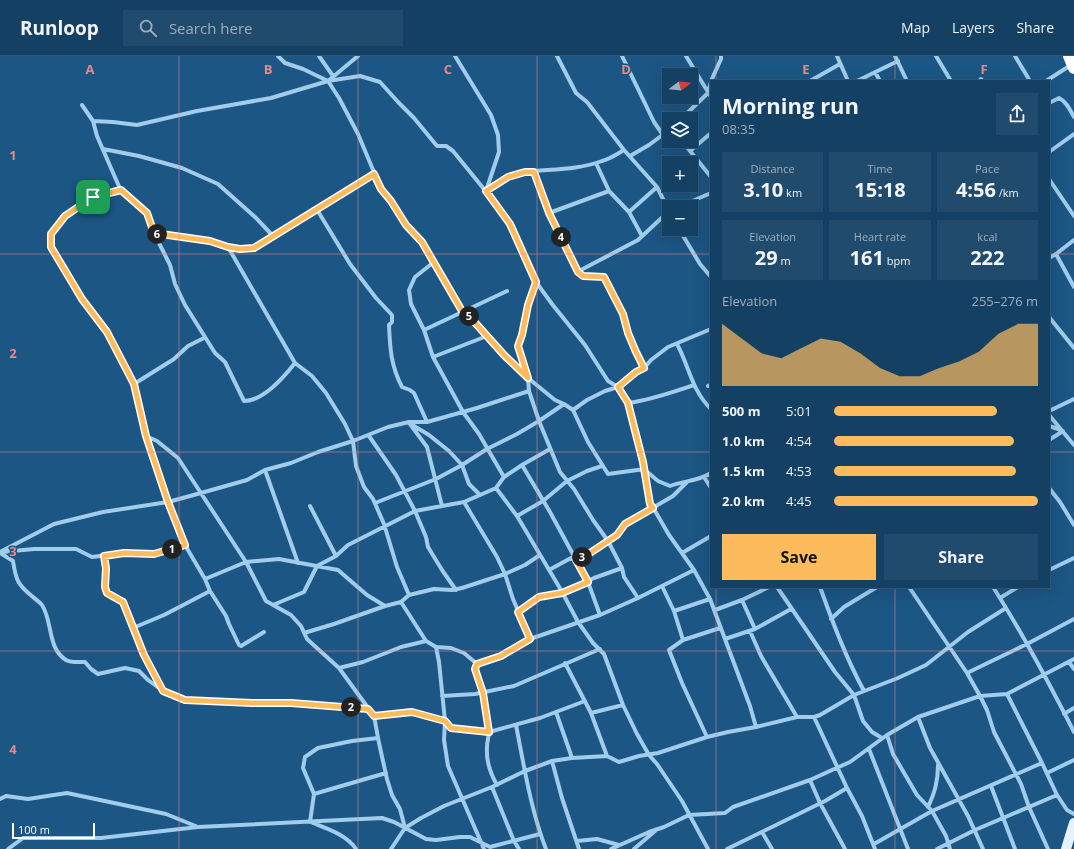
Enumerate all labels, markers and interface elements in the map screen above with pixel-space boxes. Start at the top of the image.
search box [123,10,403,46]
text: Runloop [20,15,99,41]
icon: search [137,17,159,39]
text: Search here [169,18,252,38]
text: Map [901,18,930,37]
text: Layers [952,18,994,37]
text: Share [1016,18,1054,37]
text: A [86,60,95,78]
text: B [264,60,273,78]
text: C [444,60,452,78]
text: D [621,60,631,78]
text: E [802,60,810,78]
text: F [980,60,988,78]
north arrow [662,68,698,104]
map controls [662,68,698,236]
text: Morning run [722,90,859,120]
button: share [996,93,1038,135]
button: layers [662,112,698,148]
text: 08:35 [722,120,755,138]
text: 1 [9,146,17,164]
button: + [662,156,698,192]
text: Distance [751,161,795,176]
text: Time [867,161,893,176]
text: Pace [975,161,999,176]
text: 3.10 [743,176,783,203]
text: 15:18 [854,176,906,203]
text: 4:56 [956,176,996,203]
pin [76,180,110,214]
text: km [783,185,802,200]
text: /km [996,185,1019,200]
icon: arrive [82,186,104,208]
button: − [662,200,698,236]
pin: 6 [147,224,167,244]
text: 6 [154,226,160,241]
pin: 4 [551,227,571,247]
text: 4 [558,229,564,244]
text: Elevation [749,229,796,244]
text: Heart rate [854,229,906,244]
text: kcal [977,229,997,244]
text: 29 [755,244,778,271]
text: 161 [850,244,884,271]
text: 222 [970,244,1004,271]
text: m [778,253,791,268]
text: bpm [884,253,910,268]
text: Elevation [722,292,777,310]
text: 255–276 m [971,292,1038,310]
pin: 5 [459,306,479,326]
text: 5 [466,308,472,323]
text: 2 [9,344,17,362]
text: 500 m [722,402,760,420]
text: 5:01 [786,402,812,420]
text: 1.0 km [722,432,765,450]
text: 4:54 [786,432,812,450]
text: 1.5 km [722,462,765,480]
text: 4:53 [786,462,812,480]
text: 2.0 km [722,492,765,510]
text: 4:45 [786,492,812,510]
button: Save [722,534,876,580]
button: Share [884,534,1038,580]
pin: 1 [162,539,182,559]
text: 1 [169,541,175,556]
text: 3 [9,542,17,560]
pin: 3 [572,547,592,567]
text: 3 [579,549,585,564]
pin: 2 [341,697,361,717]
text: 2 [348,699,354,714]
text: 4 [9,740,17,758]
scale bar [12,821,95,840]
text: 100 m [18,822,50,837]

